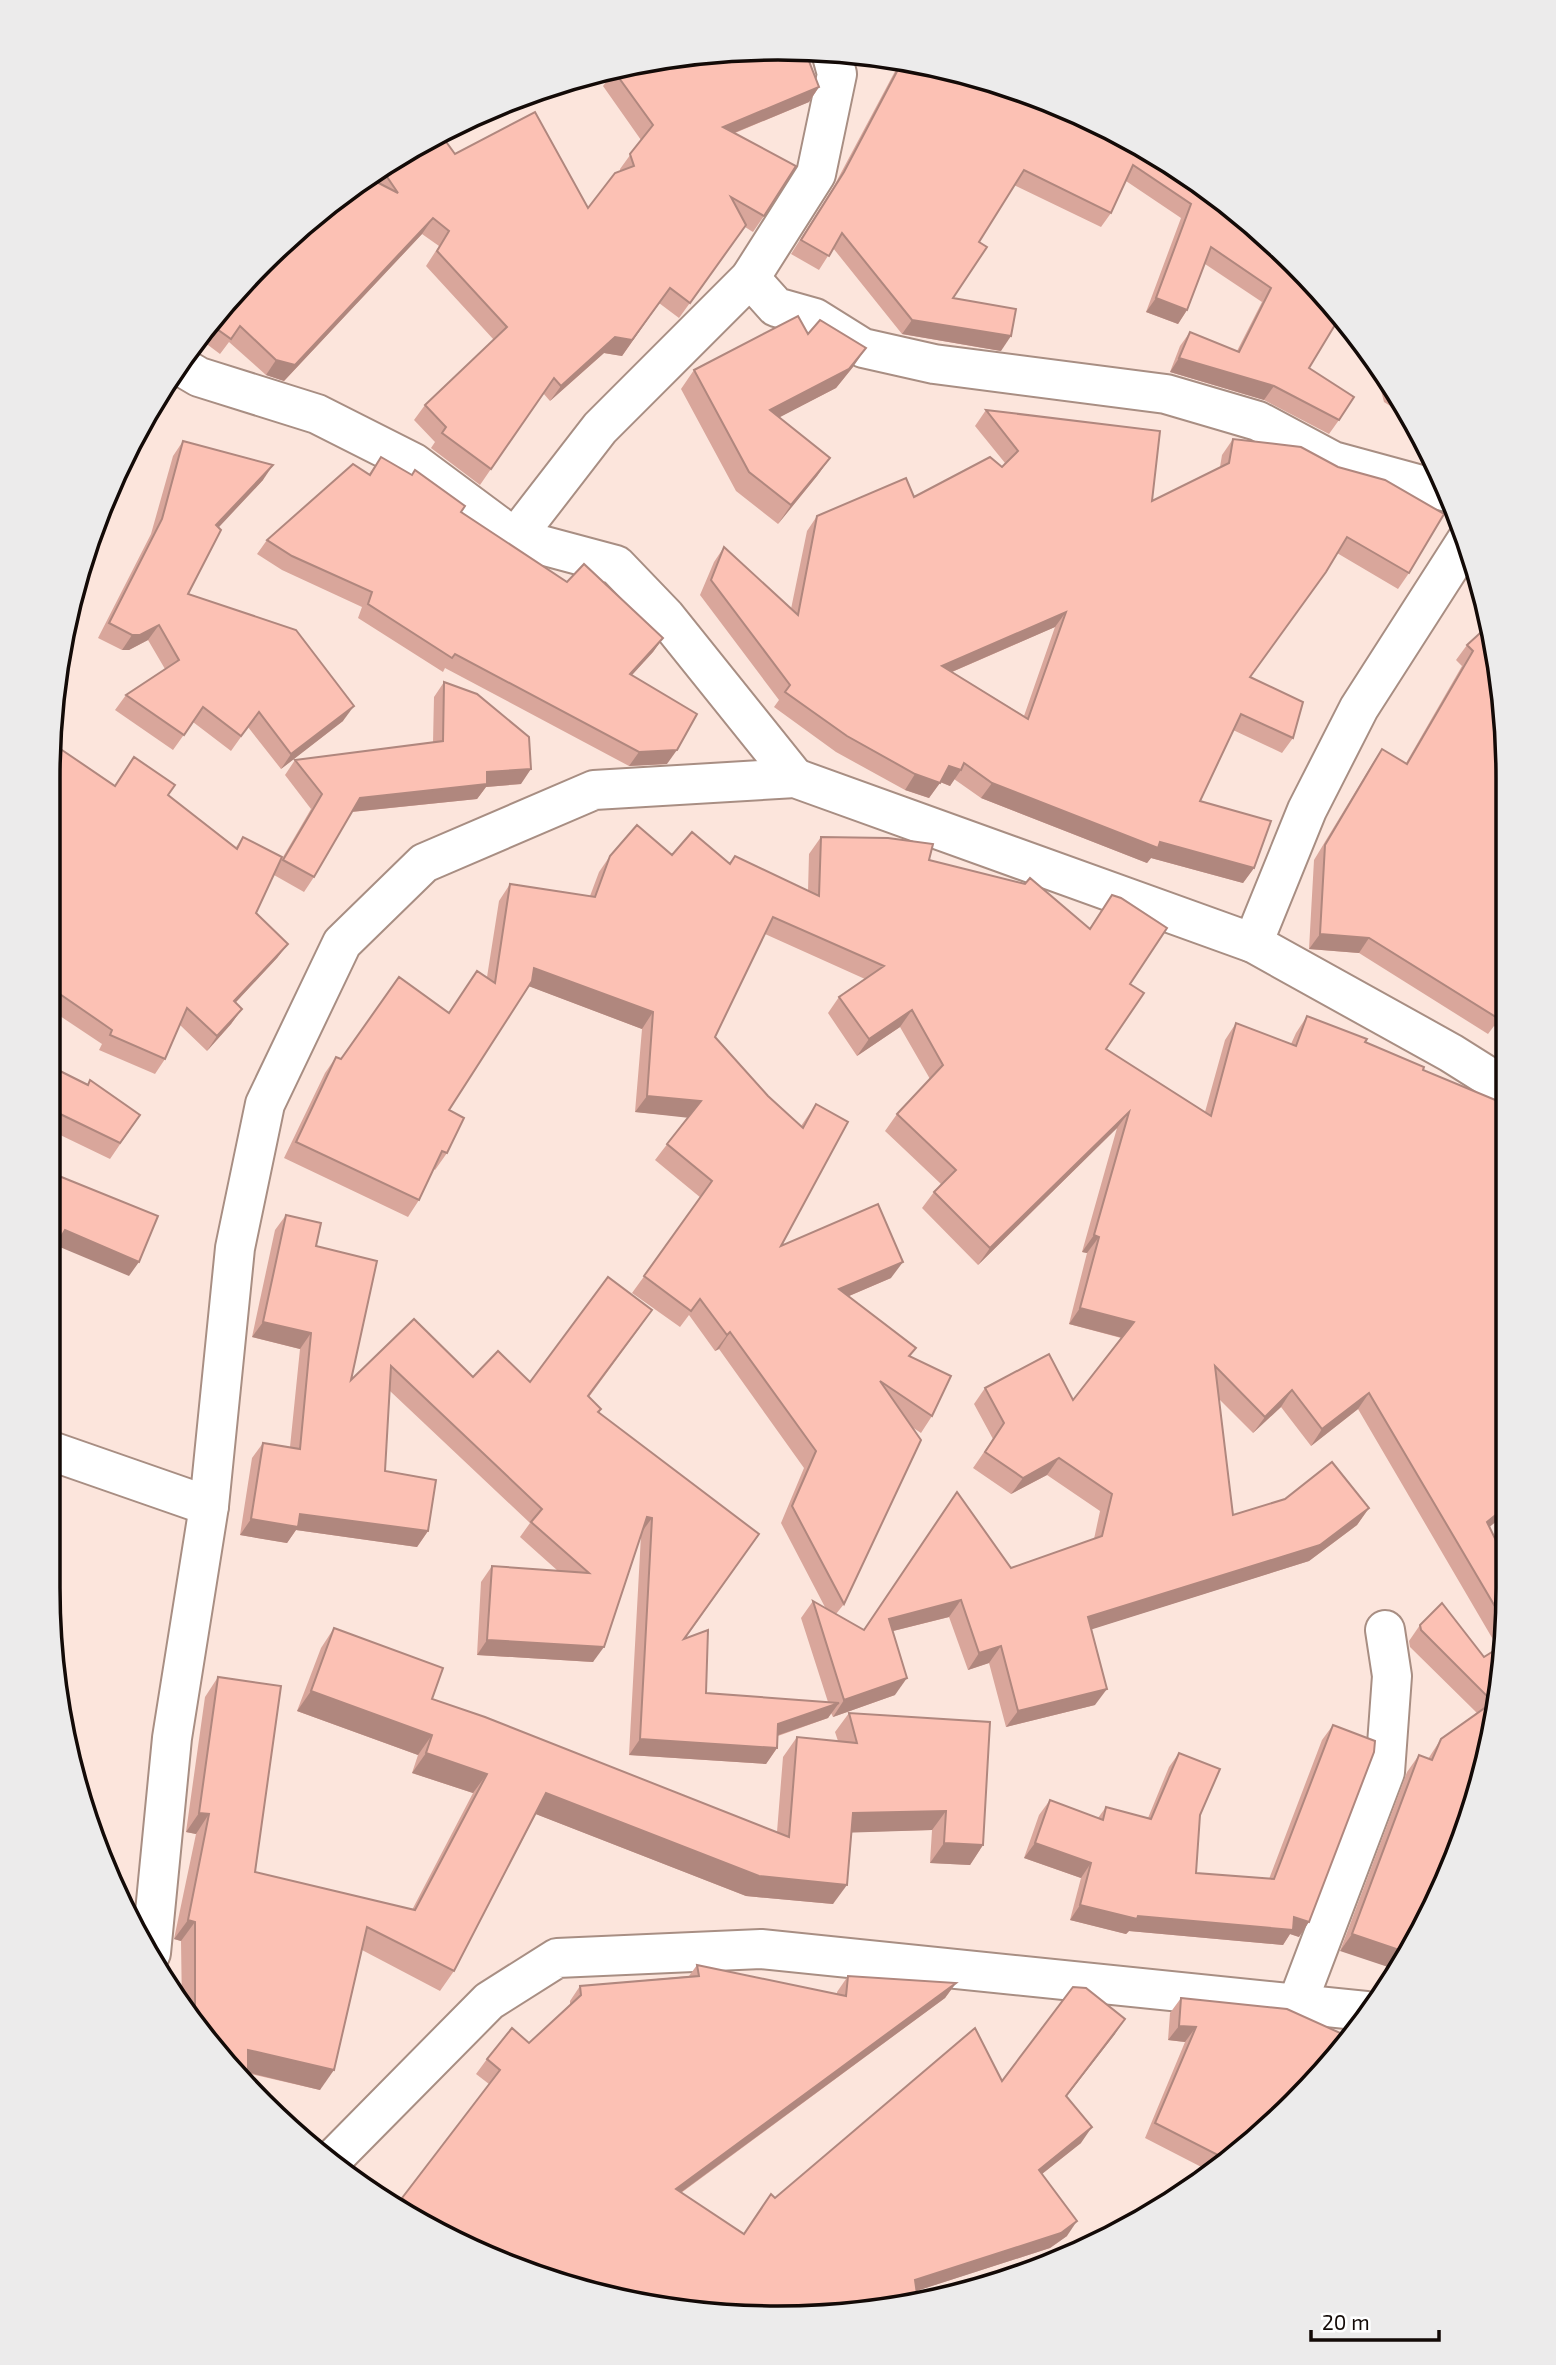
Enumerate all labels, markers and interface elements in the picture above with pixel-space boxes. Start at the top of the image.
scale bar [1311,2298,1439,2342]
text: 20 m [1322,2309,1370,2334]

